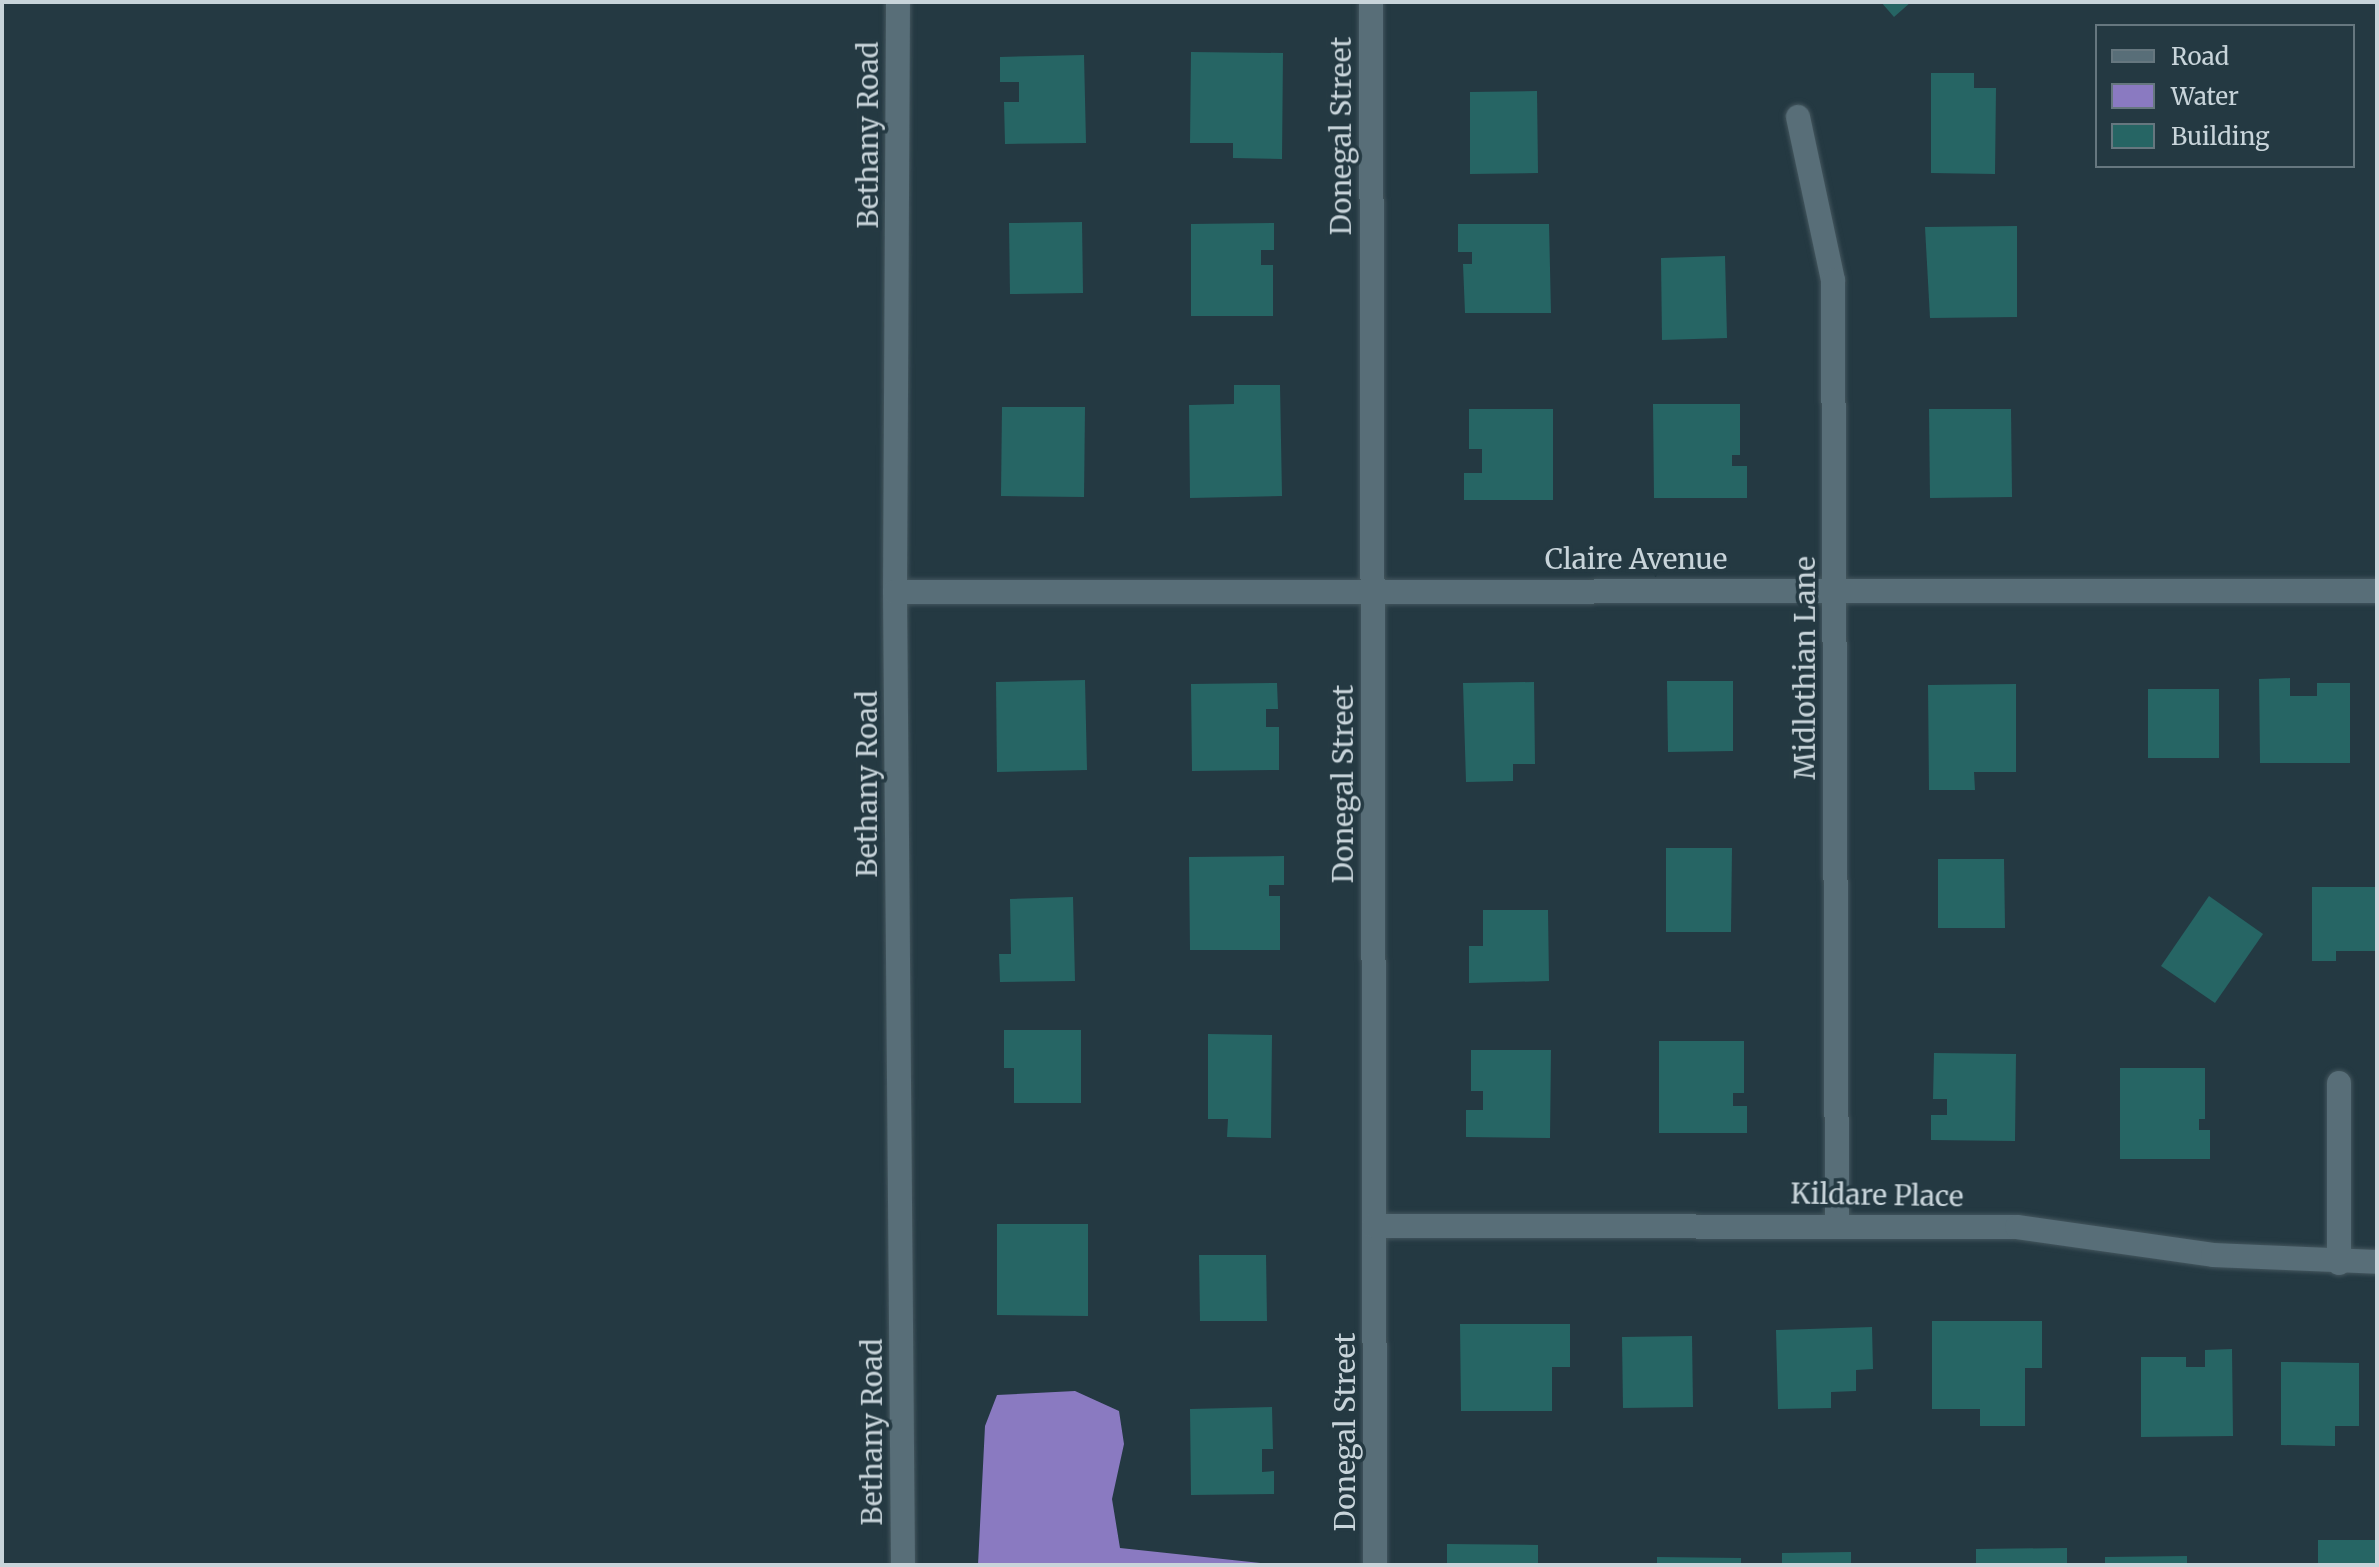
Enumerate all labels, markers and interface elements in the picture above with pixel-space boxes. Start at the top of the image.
legend [2095,24,2355,168]
street label: Donegal Street [1324,37,1358,235]
street label: Bethany Road [851,41,885,229]
text: Road [2171,41,2229,72]
text: Water [2171,81,2239,112]
text: Building [2171,121,2270,152]
street label: Claire Avenue [1545,542,1727,576]
street label: Midlothian Lane [1788,556,1822,780]
street label: Donegal Street [1326,685,1360,883]
street label: Bethany Road [850,690,884,878]
street label: Kildare Place [1790,1177,1964,1213]
street label: Donegal Street [1328,1333,1362,1531]
street label: Bethany Road [855,1338,889,1526]

